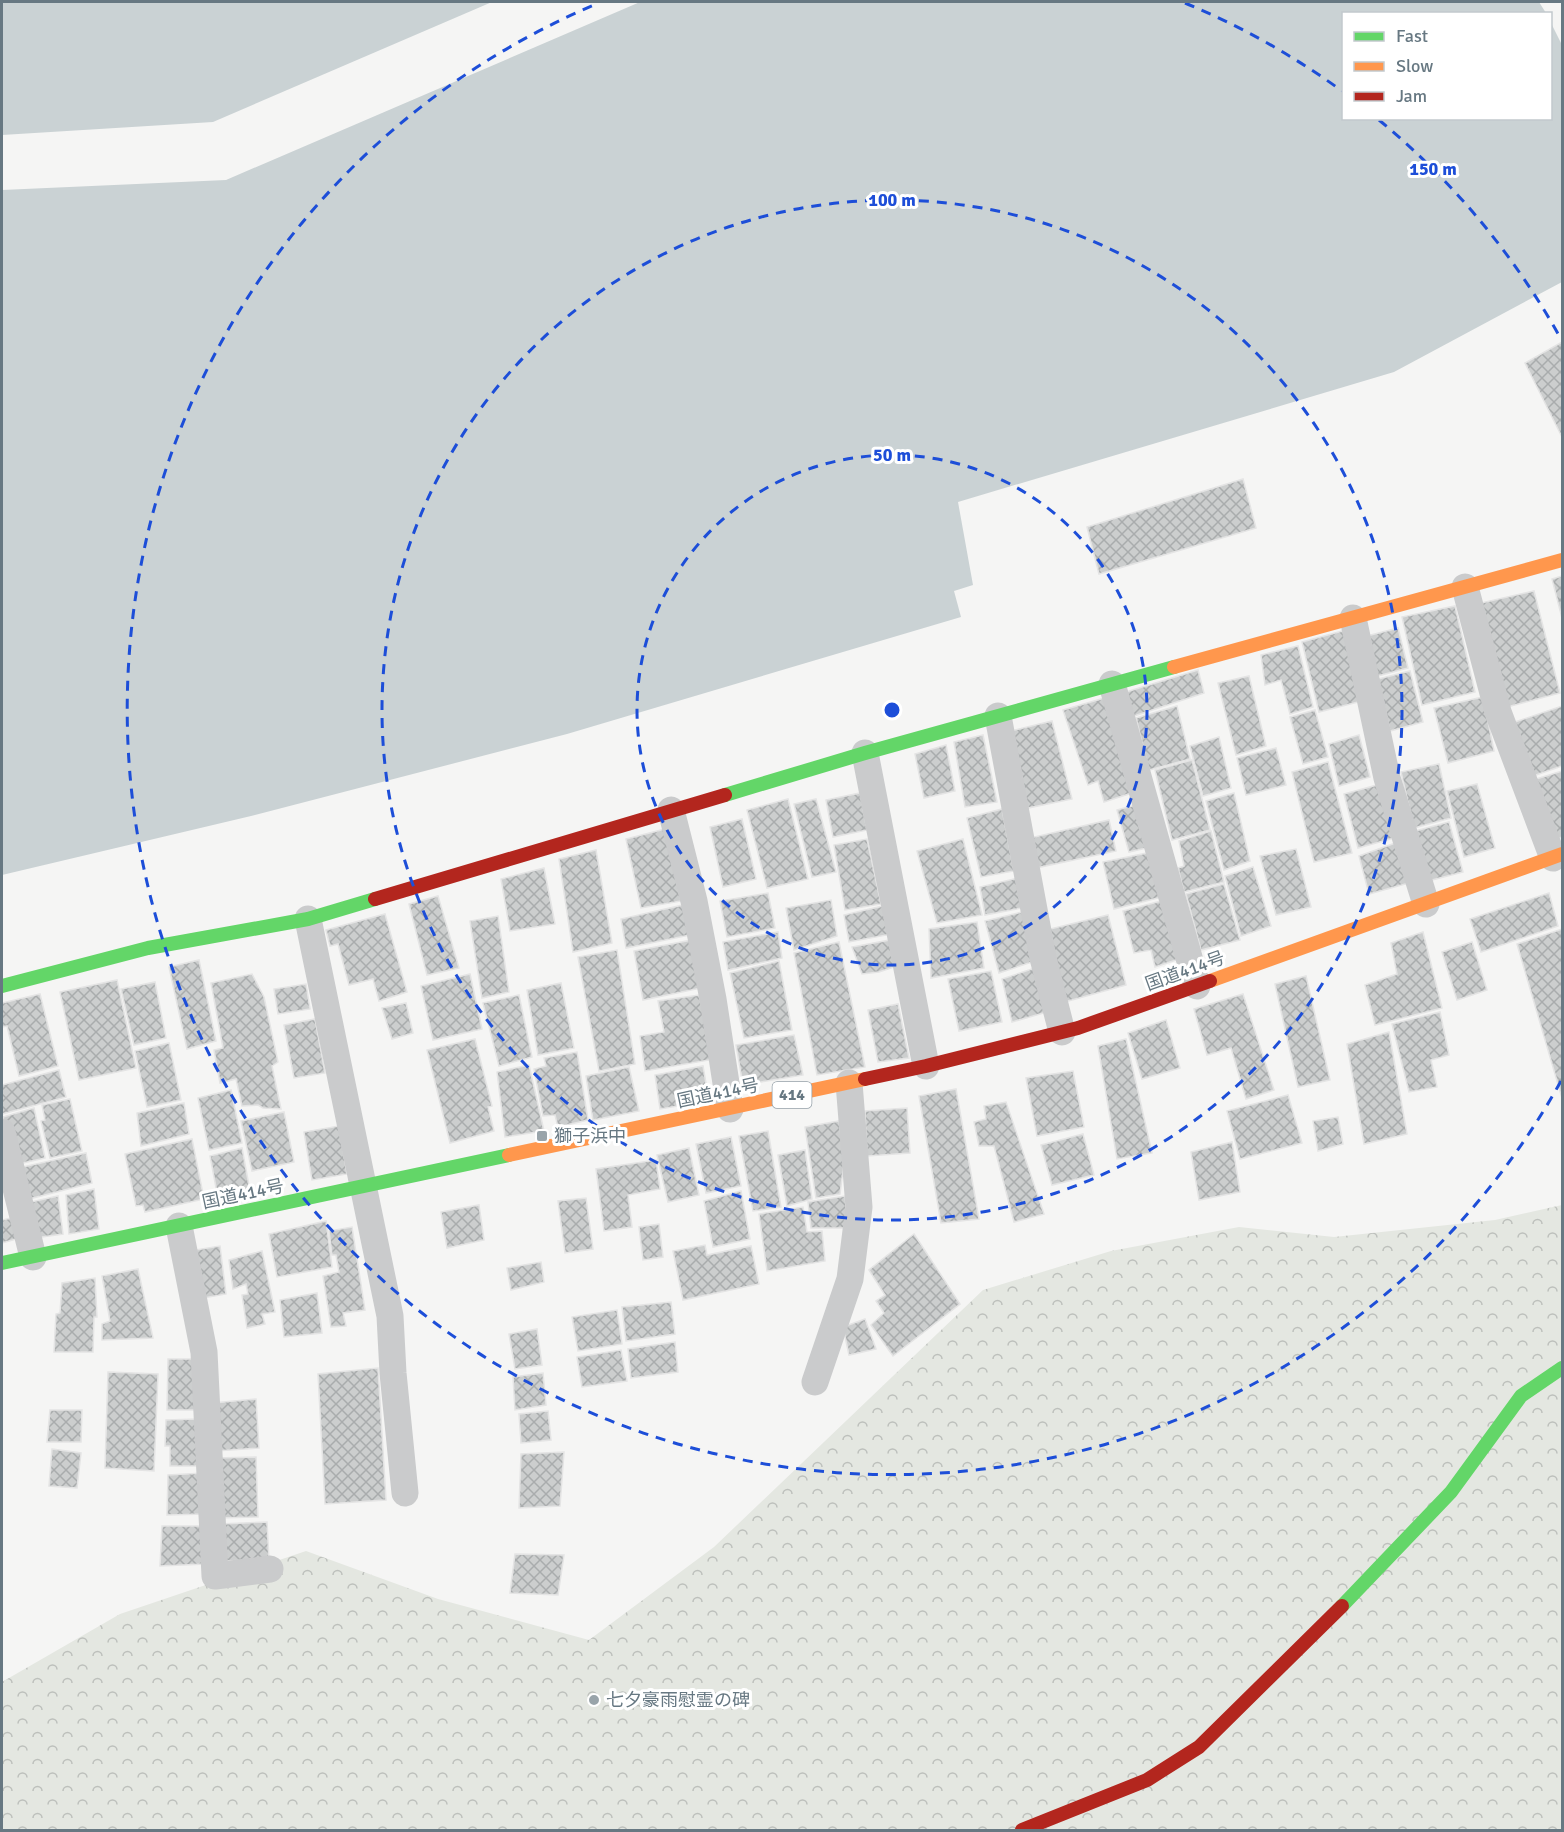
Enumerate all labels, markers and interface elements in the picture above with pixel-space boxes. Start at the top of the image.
legend [1342,12,1552,120]
text: Fast [1396,25,1428,47]
text: Slow [1396,55,1433,77]
text: Jam [1396,85,1427,107]
text: 150 m [1409,158,1457,180]
text: 100 m [868,189,916,211]
text: 50 m [873,444,911,466]
centre of rings [882,700,902,720]
street label: 国道414号 [1142,946,1228,996]
street label: 国道414号 [675,1074,761,1112]
road number: 414 [772,1082,812,1108]
place label: 獅子浜中 [554,1125,626,1147]
marker: 獅子浜中 [535,1129,549,1143]
street label: 国道414号 [200,1175,286,1213]
place label: 七夕豪雨慰霊の碑 [606,1689,750,1711]
marker: 七夕豪雨慰霊の碑 [587,1693,601,1707]

